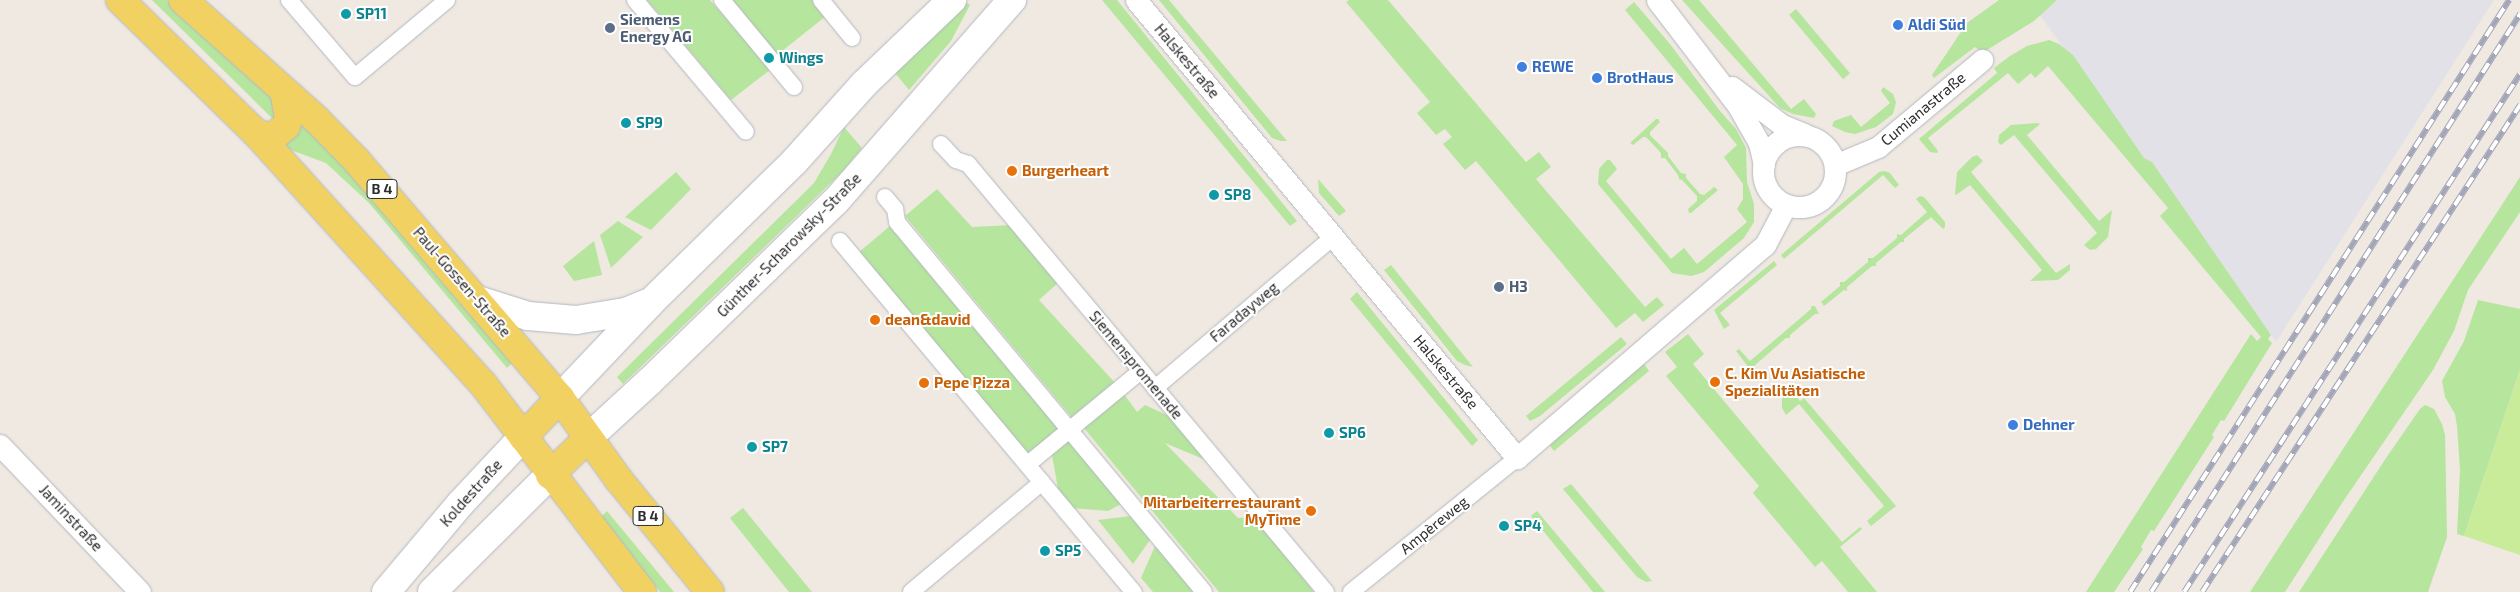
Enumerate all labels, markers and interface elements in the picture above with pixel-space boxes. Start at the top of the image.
place label: SP11 [356,5,387,23]
marker: SP11 [340,8,352,20]
place label: Siemens Energy AG [620,10,692,45]
place label: Aldi Süd [1908,16,1966,34]
marker: Aldi Süd [1892,19,1904,31]
street label: Halskestraße [1151,20,1223,102]
marker: Siemens Energy AG [604,22,616,34]
place label: Wings [779,49,823,67]
marker: Wings [763,52,775,64]
place label: REWE [1532,58,1574,76]
marker: REWE [1516,61,1528,73]
street label: Cumianastraße [1877,68,1969,150]
place label: BrotHaus [1607,69,1674,87]
marker: BrotHaus [1591,72,1603,84]
place label: SP9 [636,114,663,132]
marker: SP9 [620,117,632,129]
place label: Burgerheart [1022,162,1109,180]
marker: Burgerheart [1006,165,1018,177]
street label: Günther-Scharowsky-Straße [713,169,865,321]
road number: B 4 [366,178,398,200]
place label: SP8 [1224,186,1251,204]
marker: SP8 [1208,189,1220,201]
street label: Paul-Gossen-Straße [409,223,515,341]
street label: Faradayweg [1206,278,1282,346]
place label: H3 [1509,278,1528,296]
marker: H3 [1493,281,1505,293]
street label: Siemenspromenade [1086,307,1186,423]
place label: dean&david [885,311,970,329]
marker: dean&david [869,314,881,326]
street label: Halskestraße [1410,331,1482,413]
place label: C. Kim Vu Asiatische Spezialitäten [1725,364,1866,399]
place label: Pepe Pizza [934,374,1010,392]
marker: C. Kim Vu Asiatische Spezialitäten [1709,376,1721,388]
marker: Pepe Pizza [918,377,930,389]
place label: Dehner [2023,416,2075,434]
marker: Dehner [2007,419,2019,431]
place label: SP6 [1339,424,1366,442]
marker: SP6 [1323,427,1335,439]
place label: SP7 [762,438,788,456]
marker: SP7 [746,441,758,453]
street label: Koldestraße [436,456,506,530]
street label: Jaminstraße [36,481,106,555]
street label: Ampèreweg [1397,492,1471,558]
place label: Mitarbeiterrestaurant MyTime [1143,493,1301,528]
road number: B 4 [632,504,664,528]
marker: Mitarbeiterrestaurant MyTime [1305,505,1317,517]
place label: SP4 [1514,517,1542,535]
marker: SP4 [1498,520,1510,532]
place label: SP5 [1055,542,1081,560]
marker: SP5 [1039,545,1051,557]

